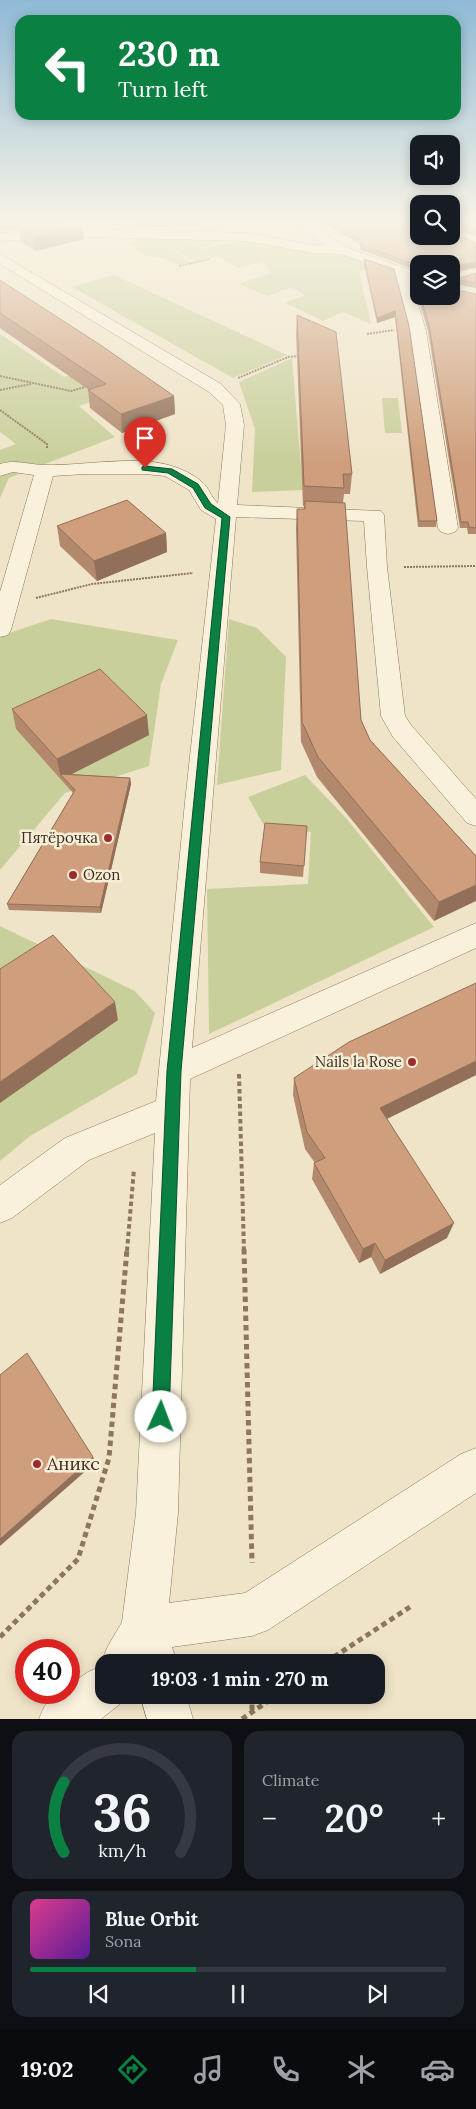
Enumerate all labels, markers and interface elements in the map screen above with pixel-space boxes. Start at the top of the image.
text: 230 m [118,31,220,76]
icon: left [35,35,100,100]
text: Turn left [118,75,208,103]
map controls [410,135,460,305]
button: sound [410,135,460,185]
button: search [410,195,460,245]
button: layers [410,255,460,305]
pin [124,417,166,468]
icon: arrive [131,424,159,452]
place label: Пятёрочка [21,828,98,847]
marker: Пятёрочка [102,832,114,844]
place label: Ozon [83,865,120,884]
marker: Ozon [67,869,79,881]
place label: Nails la Rose [315,1052,402,1071]
marker: Nails la Rose [406,1056,418,1068]
position arrow [134,1390,186,1442]
place label: Аникс [46,1452,100,1475]
marker: Аникс [31,1458,43,1470]
speed limit sign: 40 [15,1639,80,1704]
text: 19:03 · 1 min · 270 m [152,1667,328,1691]
text: Climate [262,1770,319,1790]
text: 36 [92,1779,152,1845]
text: 20° [325,1794,383,1842]
text: − [262,1801,277,1837]
text: + [431,1801,446,1837]
text: km/h [98,1839,146,1862]
text: Blue Orbit [105,1907,199,1931]
text: Sona [105,1931,141,1951]
icon: previous [85,1980,113,2008]
icon: pause [224,1980,252,2008]
icon: next [363,1980,391,2008]
icon: directions [115,2052,150,2087]
icon: music [191,2052,226,2087]
icon: phone [268,2052,303,2087]
icon: climate [344,2052,379,2087]
icon: car [420,2052,455,2087]
text: 19:02 [21,2055,74,2083]

